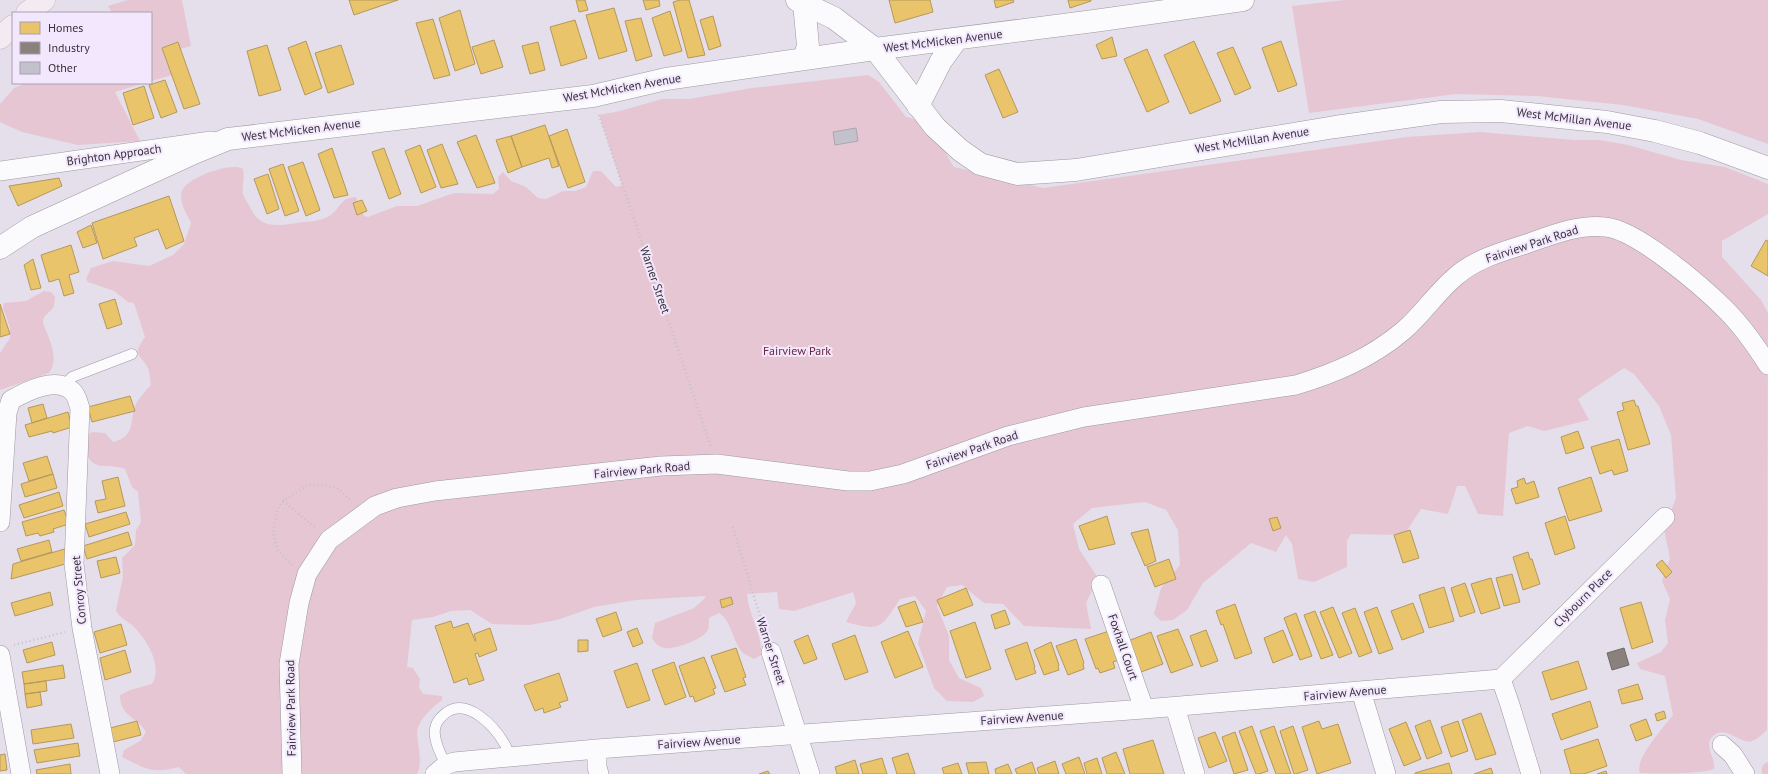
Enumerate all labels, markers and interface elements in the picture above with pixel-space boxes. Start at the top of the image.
legend [12,12,152,84]
text: Homes [48,20,83,35]
street label: West McMicken Avenue [883,26,1003,55]
text: Industry [48,40,90,55]
text: Other [48,60,77,75]
street label: West McMicken Avenue [562,70,682,105]
street label: West McMillan Avenue [1516,104,1632,133]
street label: West McMicken Avenue [241,115,361,144]
street label: West McMillan Avenue [1194,123,1310,156]
street label: Brighton Approach [66,140,162,169]
street label: Fairview Park Road [1484,221,1580,266]
street label: Warner Street [637,244,674,315]
park label: Fairview Park [763,343,831,358]
street label: Fairview Park Road [924,427,1020,472]
street label: Fairview Park Road [593,458,691,481]
street label: Conroy Street [68,555,89,625]
street label: Clybourn Place [1550,565,1615,630]
street label: Foxhall Court [1105,612,1142,682]
street label: Warner Street [754,615,789,686]
street label: Fairview Park Road [282,660,299,756]
street label: Fairview Avenue [1303,681,1387,704]
street label: Fairview Avenue [980,707,1064,728]
street label: Fairview Avenue [657,731,741,752]

